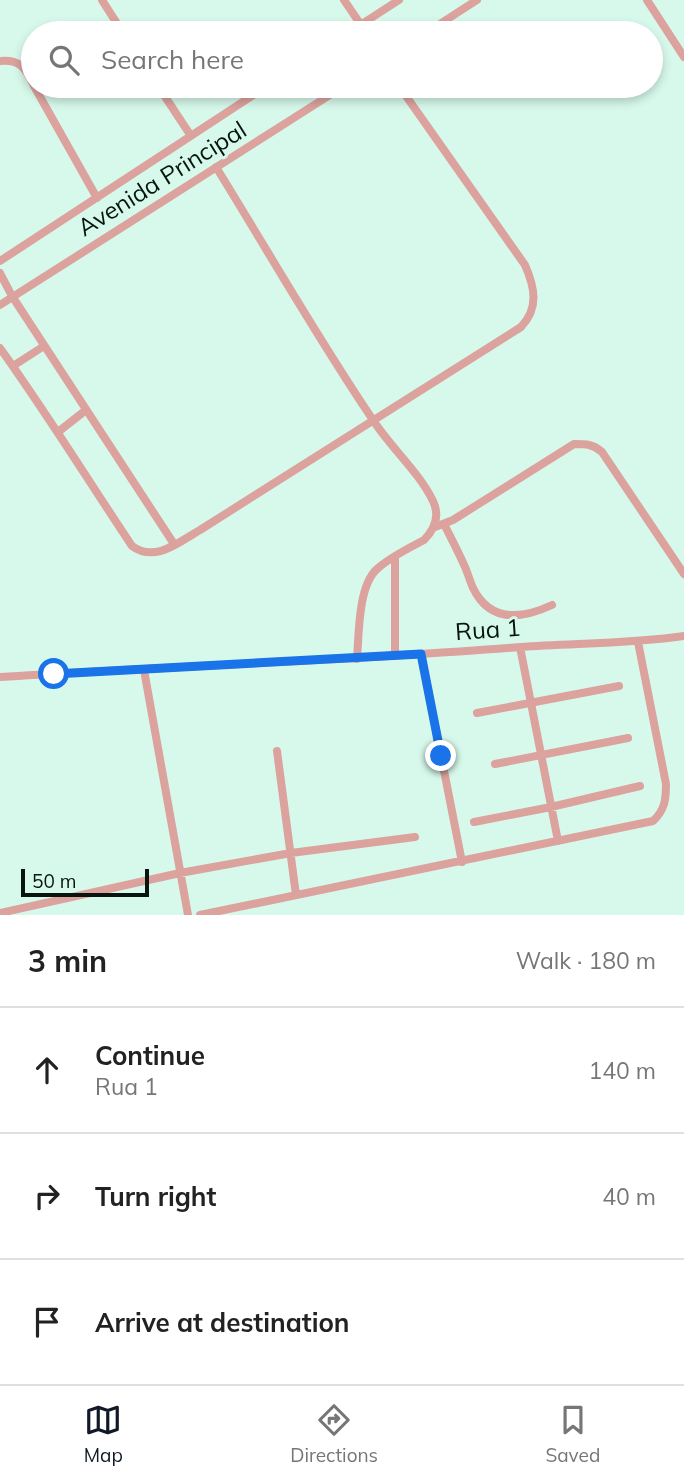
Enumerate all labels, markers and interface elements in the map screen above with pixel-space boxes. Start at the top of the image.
search box [21,21,663,98]
icon: search [45,41,83,79]
text: Search here [101,43,244,76]
street label: Avenida Principal [71,114,251,242]
street label: Rua 1 [454,612,522,646]
route start [38,658,69,689]
route end [425,740,456,771]
scale bar [21,866,149,898]
text: 50 m [32,869,76,893]
text: 3 min [28,942,107,980]
text: Walk · 180 m [516,946,656,975]
text: Continue [95,1039,205,1072]
icon: ahead [28,1051,66,1089]
text: 140 m [588,1056,656,1085]
text: Rua 1 [95,1072,158,1101]
icon: right [28,1177,66,1215]
text: Turn right [95,1180,216,1213]
text: 40 m [602,1182,656,1211]
icon: arrive [28,1303,66,1341]
text: Arrive at destination [95,1306,350,1339]
tab: Map [84,1401,123,1467]
tab: Directions [290,1401,378,1467]
tab: Saved [545,1401,600,1467]

